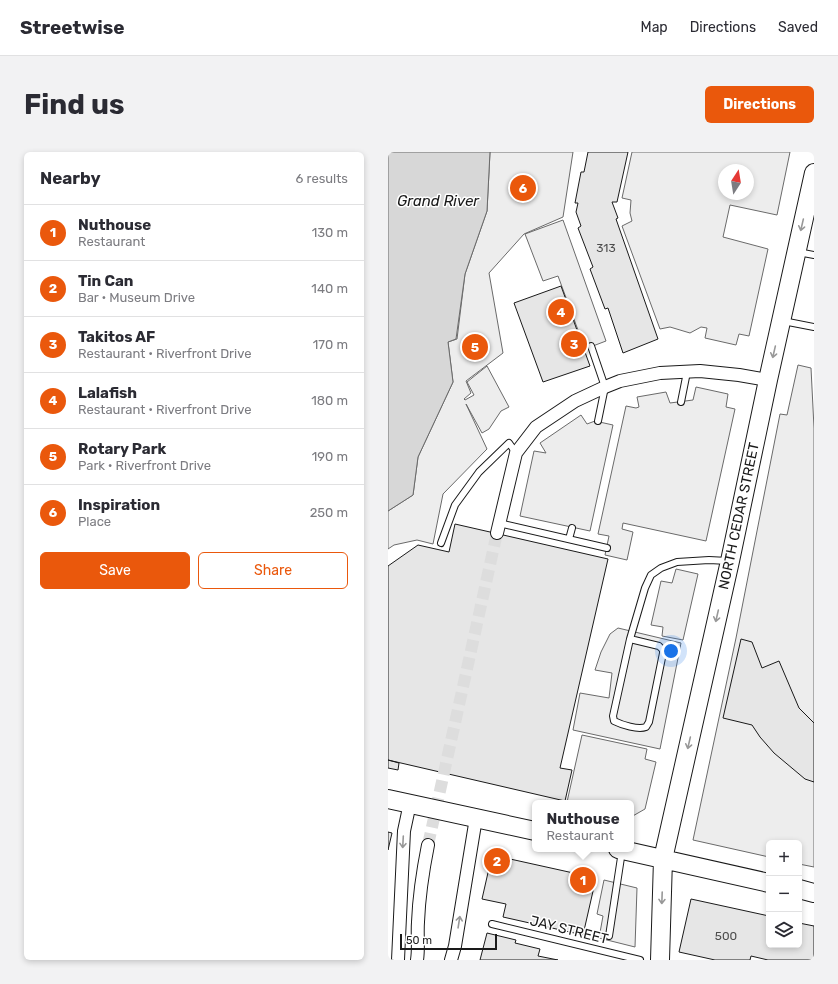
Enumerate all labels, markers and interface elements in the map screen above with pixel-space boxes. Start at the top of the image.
text: Streetwise [20,16,125,39]
text: Map [641,19,668,36]
text: Directions [690,19,756,36]
text: Saved [778,19,818,36]
button: Directions [705,86,814,123]
text: Find us [24,88,124,121]
north arrow [718,164,754,200]
text: Nearby [40,168,101,188]
text: 6 results [296,171,348,186]
pin: 6 [510,173,536,203]
water label: Grand River [397,192,480,210]
text: Nuthouse [78,216,151,234]
one-way arrow [798,218,806,231]
text: 1 [50,225,56,240]
text: 130 m [312,225,348,240]
text: Restaurant [78,234,145,249]
house number: 313 [596,241,616,255]
text: Tin Can [78,272,133,290]
text: 2 [49,281,57,296]
text: 140 m [311,281,348,296]
text: Bar · Museum Drive [78,290,195,305]
pin: 4 [548,297,574,327]
text: Takitos AF [78,328,155,346]
pin: 3 [561,329,587,359]
pin: 5 [462,332,488,362]
text: 3 [49,337,57,352]
text: 170 m [313,337,348,352]
one-way arrow [770,345,778,358]
text: Restaurant · Riverfront Drive [78,346,251,361]
text: Lalafish [78,384,137,402]
text: 4 [49,393,57,408]
text: 180 m [311,393,348,408]
text: Restaurant · Riverfront Drive [78,402,251,417]
text: Rotary Park [78,440,166,458]
street label: NORTH CEDAR STREET [715,441,763,591]
text: 5 [49,449,57,464]
text: 190 m [312,449,348,464]
text: Park · Riverfront Drive [78,458,211,473]
text: Inspiration [78,496,160,514]
text: 6 [49,505,57,520]
text: 250 m [310,505,348,520]
text: Place [78,514,111,529]
button: Save [40,552,190,589]
button: Share [198,552,348,589]
one-way arrow [713,609,721,622]
your location [661,641,681,661]
one-way arrow [684,736,692,749]
popup [532,800,634,852]
text: Nuthouse [546,810,620,828]
text: Restaurant [546,828,614,843]
one-way arrow [399,835,407,848]
map controls [766,840,802,948]
button: + [766,840,802,876]
pin: 2 [484,846,510,876]
pin: 1 [570,865,596,895]
button: − [766,876,802,912]
one-way arrow [658,891,665,904]
street label: JAY STREET [528,912,610,948]
button: layers [766,912,802,948]
one-way arrow [455,916,463,929]
house number: 500 [715,929,737,943]
scale bar [400,932,497,951]
text: 50 m [406,934,432,947]

